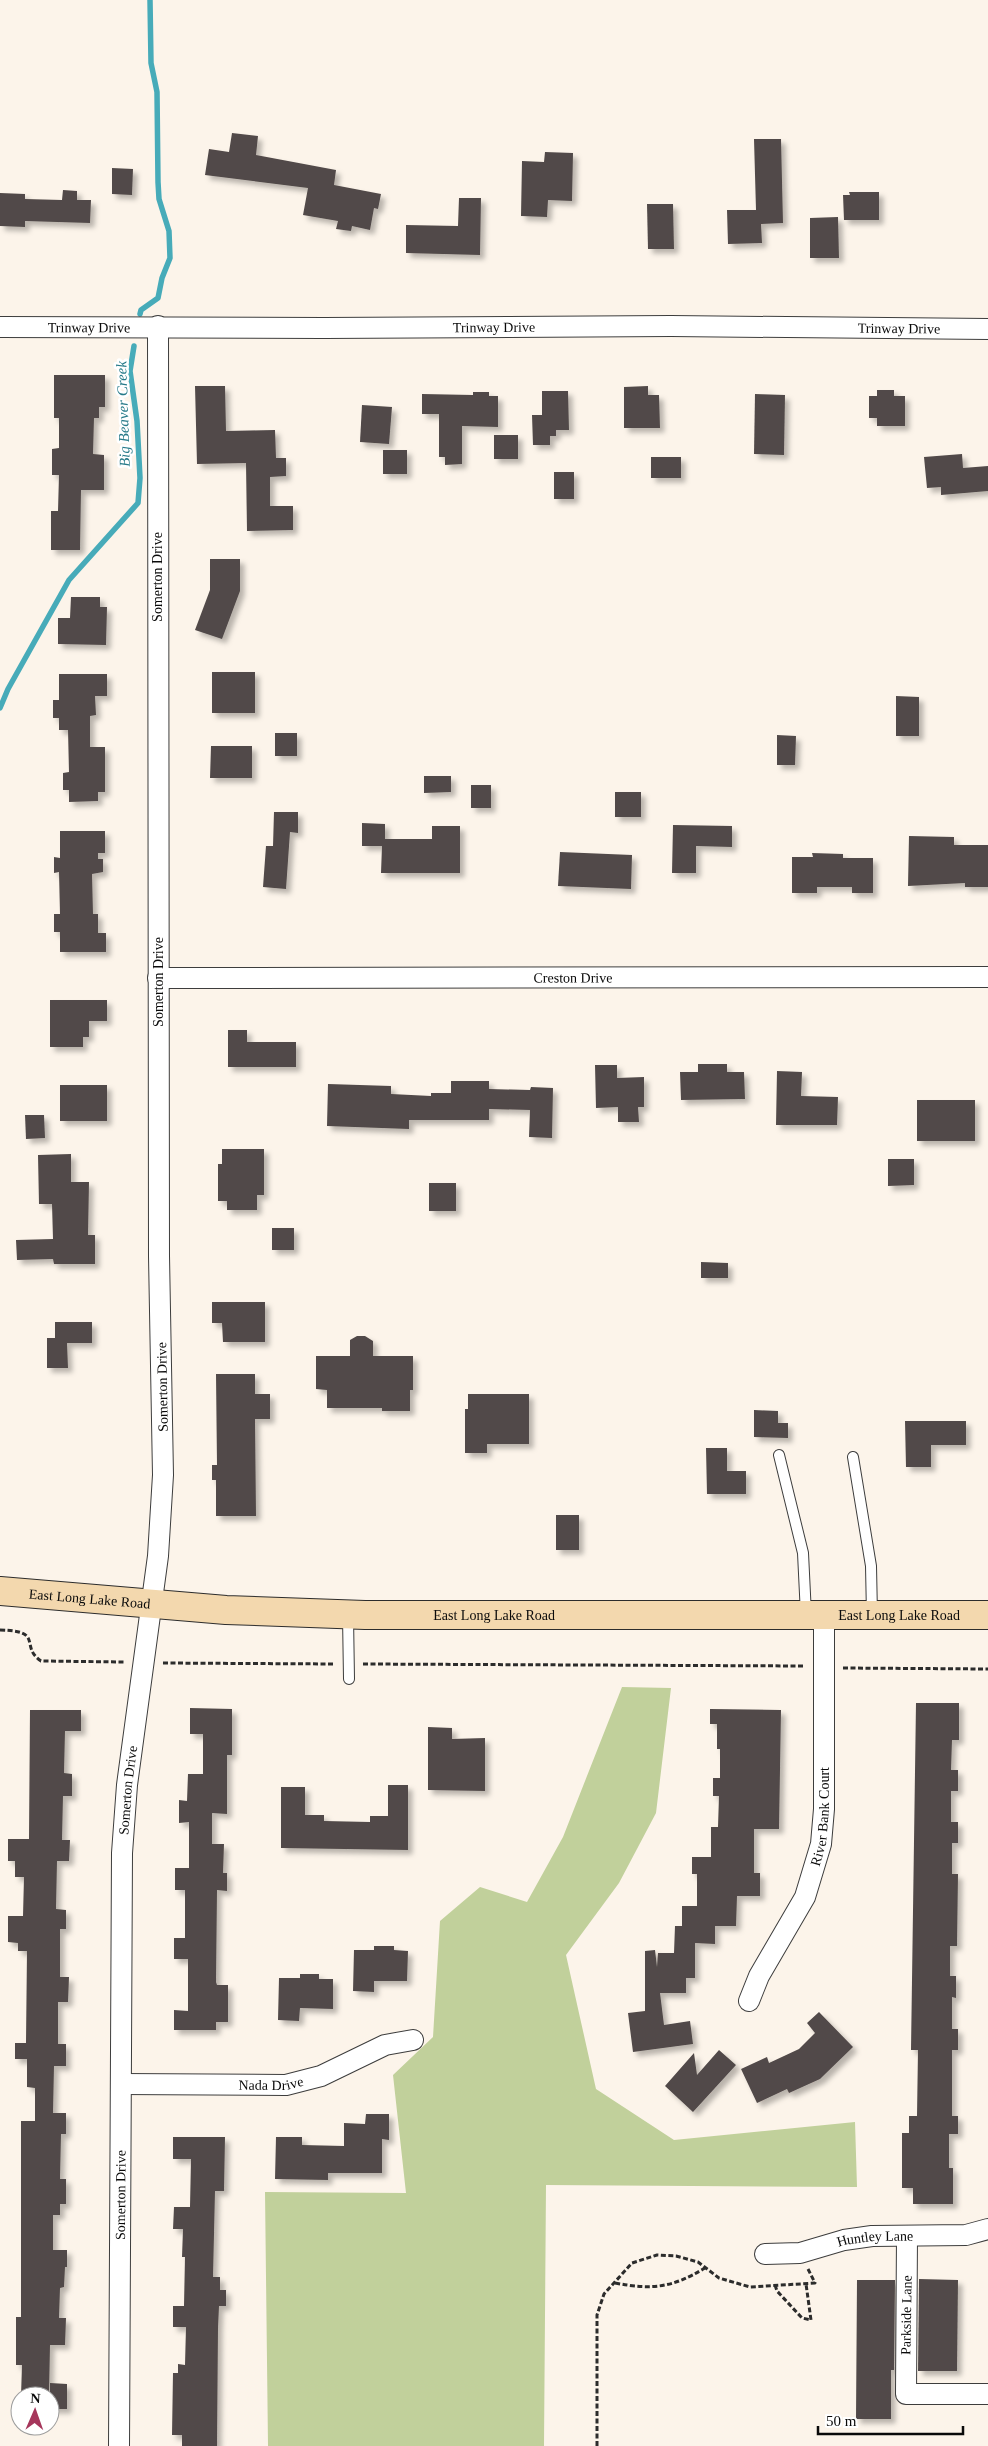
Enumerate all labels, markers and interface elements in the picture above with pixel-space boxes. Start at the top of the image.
street label: Trinway Drive [48,320,130,335]
street label: Trinway Drive [453,320,535,335]
street label: Trinway Drive [858,321,940,337]
water label: Big Beaver Creek [113,360,133,467]
street label: Somerton Drive [150,532,165,622]
street label: Somerton Drive [151,937,166,1027]
street label: Creston Drive [533,970,613,986]
street label: Somerton Drive [154,1342,171,1432]
street label: East Long Lake Road [28,1586,151,1612]
street label: East Long Lake Road [433,1608,555,1623]
street label: East Long Lake Road [838,1608,960,1623]
street label: Somerton Drive [116,1745,140,1836]
street label: River Bank Court [808,1767,832,1868]
street label: Nada Drive [238,2074,305,2093]
street label: Somerton Drive [113,2150,128,2240]
street label: Huntley Lane [835,2229,913,2250]
street label: Parkside Lane [898,2275,915,2355]
north arrow [10,2386,60,2436]
text: N [30,2391,41,2406]
scale bar [818,2404,963,2436]
text: 50 m [826,2413,857,2429]

